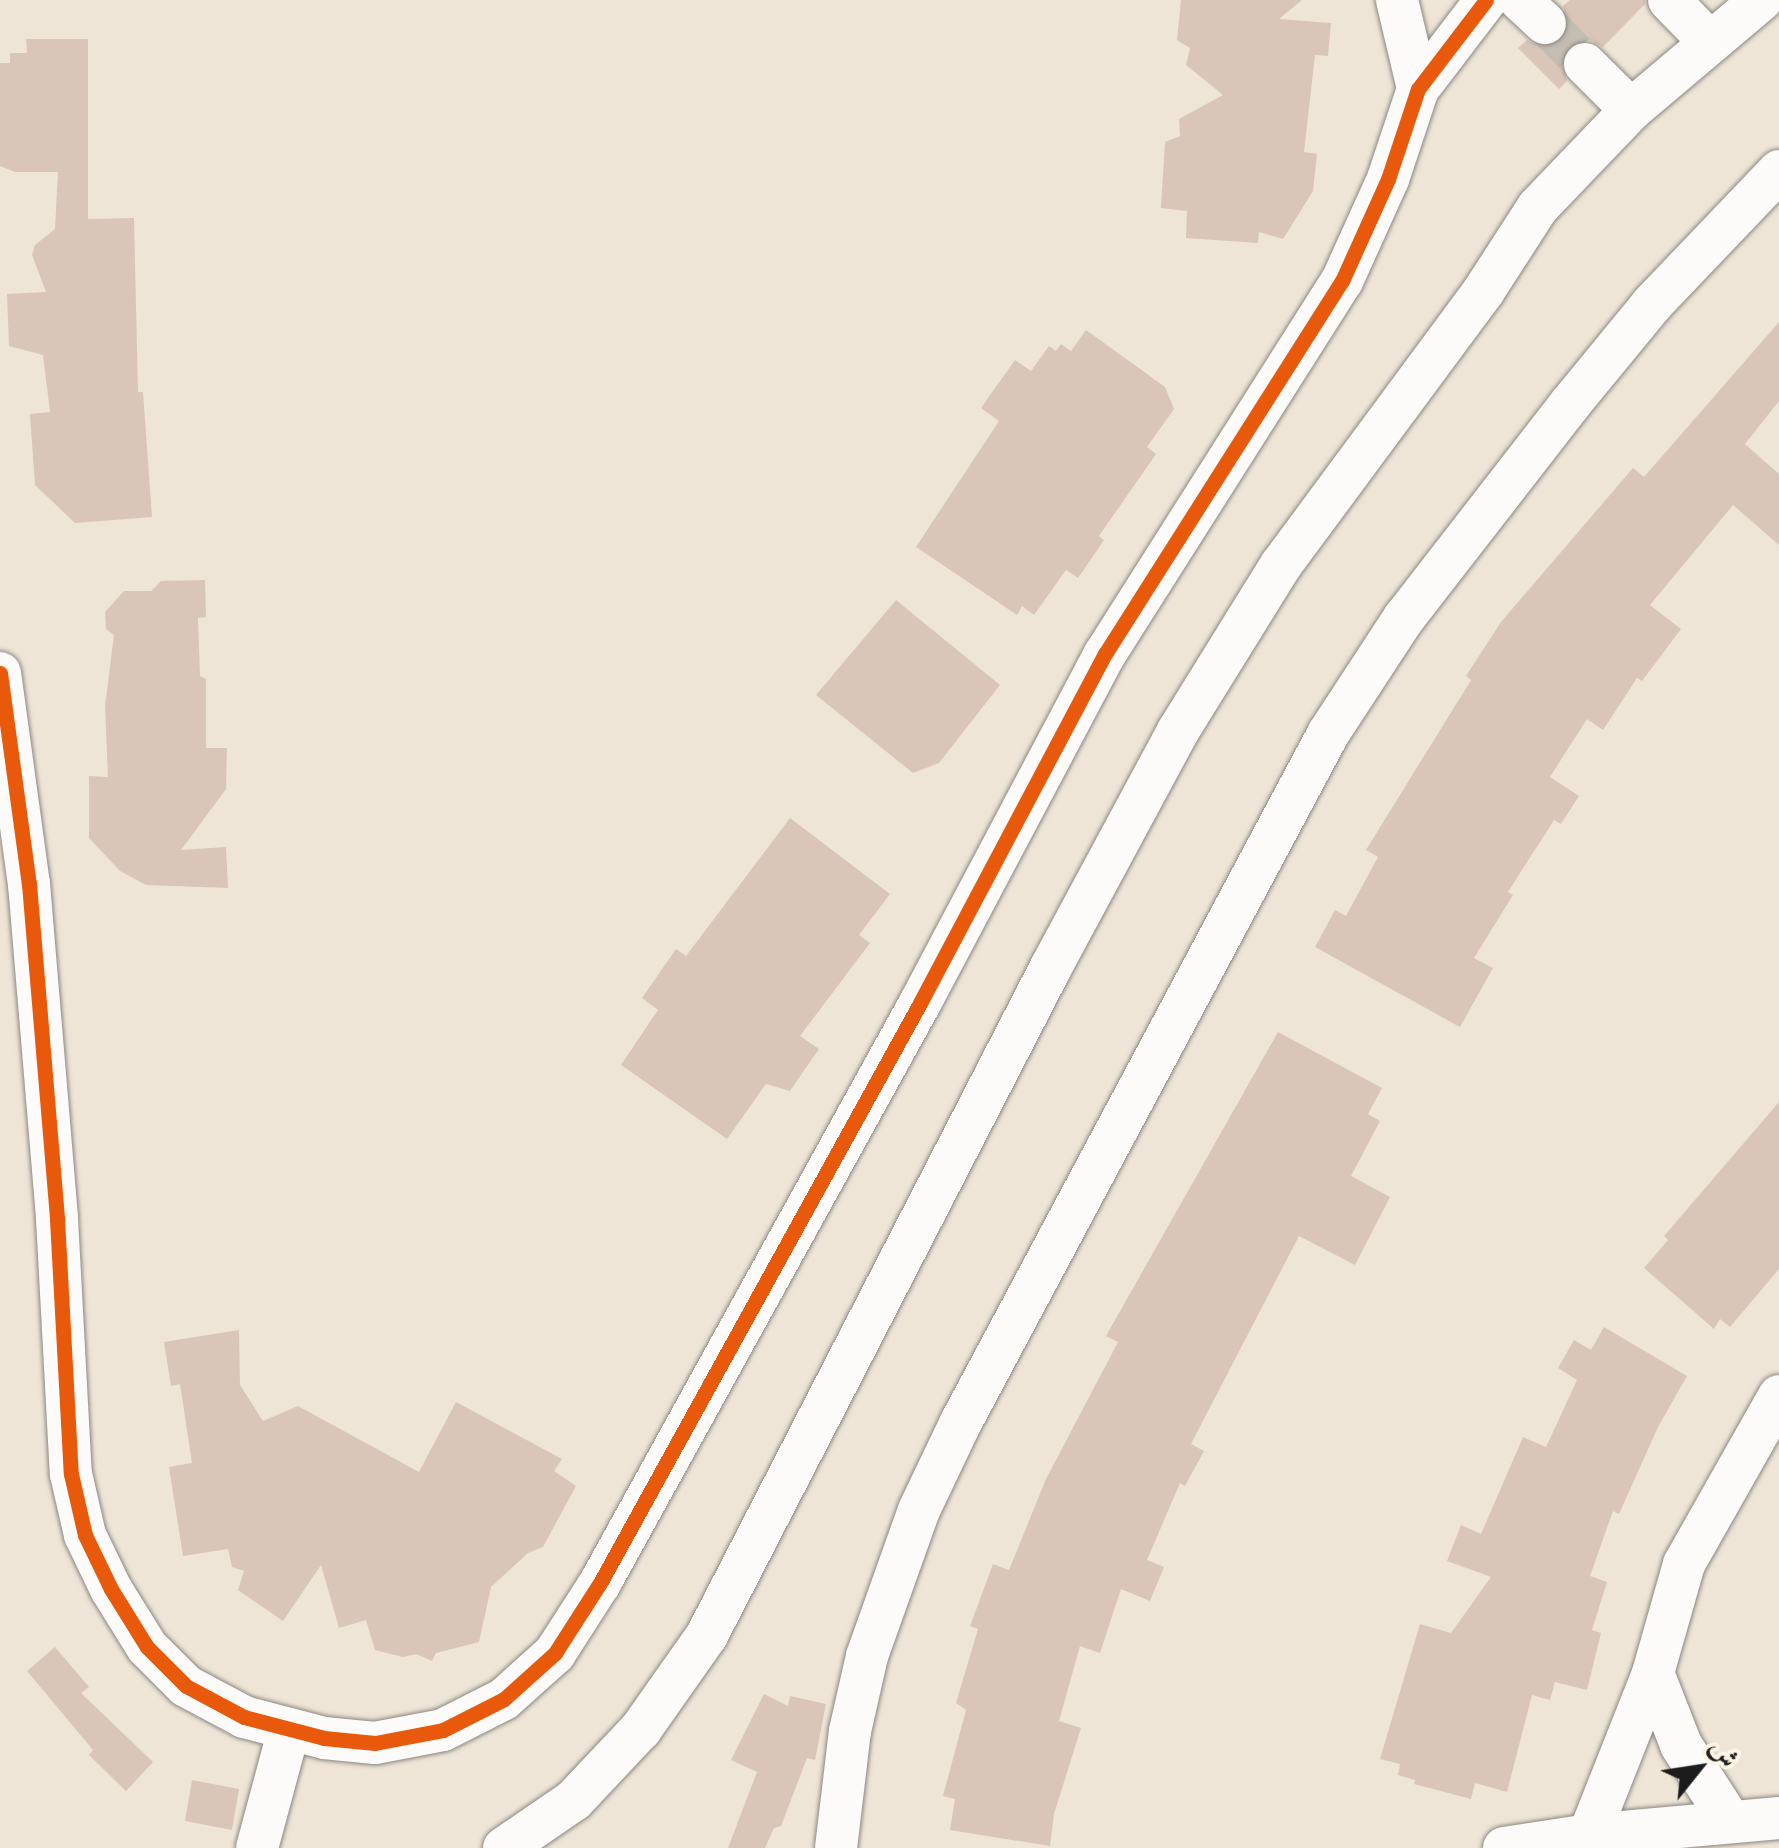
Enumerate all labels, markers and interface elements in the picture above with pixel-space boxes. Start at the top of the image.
north arrow [1649,1718,1749,1818]
text: ش [1702,1732,1748,1774]

